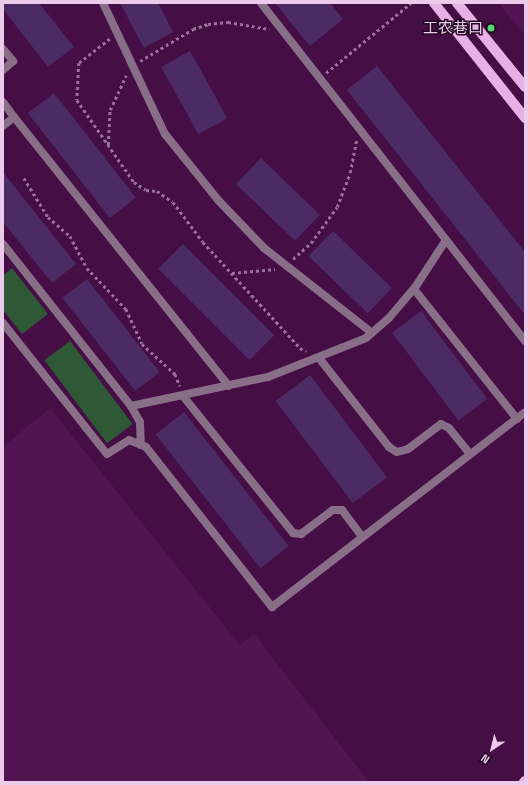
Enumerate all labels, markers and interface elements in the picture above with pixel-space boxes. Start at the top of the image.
place label: 工农巷口 [423,19,483,37]
marker: 工农巷口 [486,23,496,33]
north arrow [472,729,512,769]
text: N [478,751,492,767]

